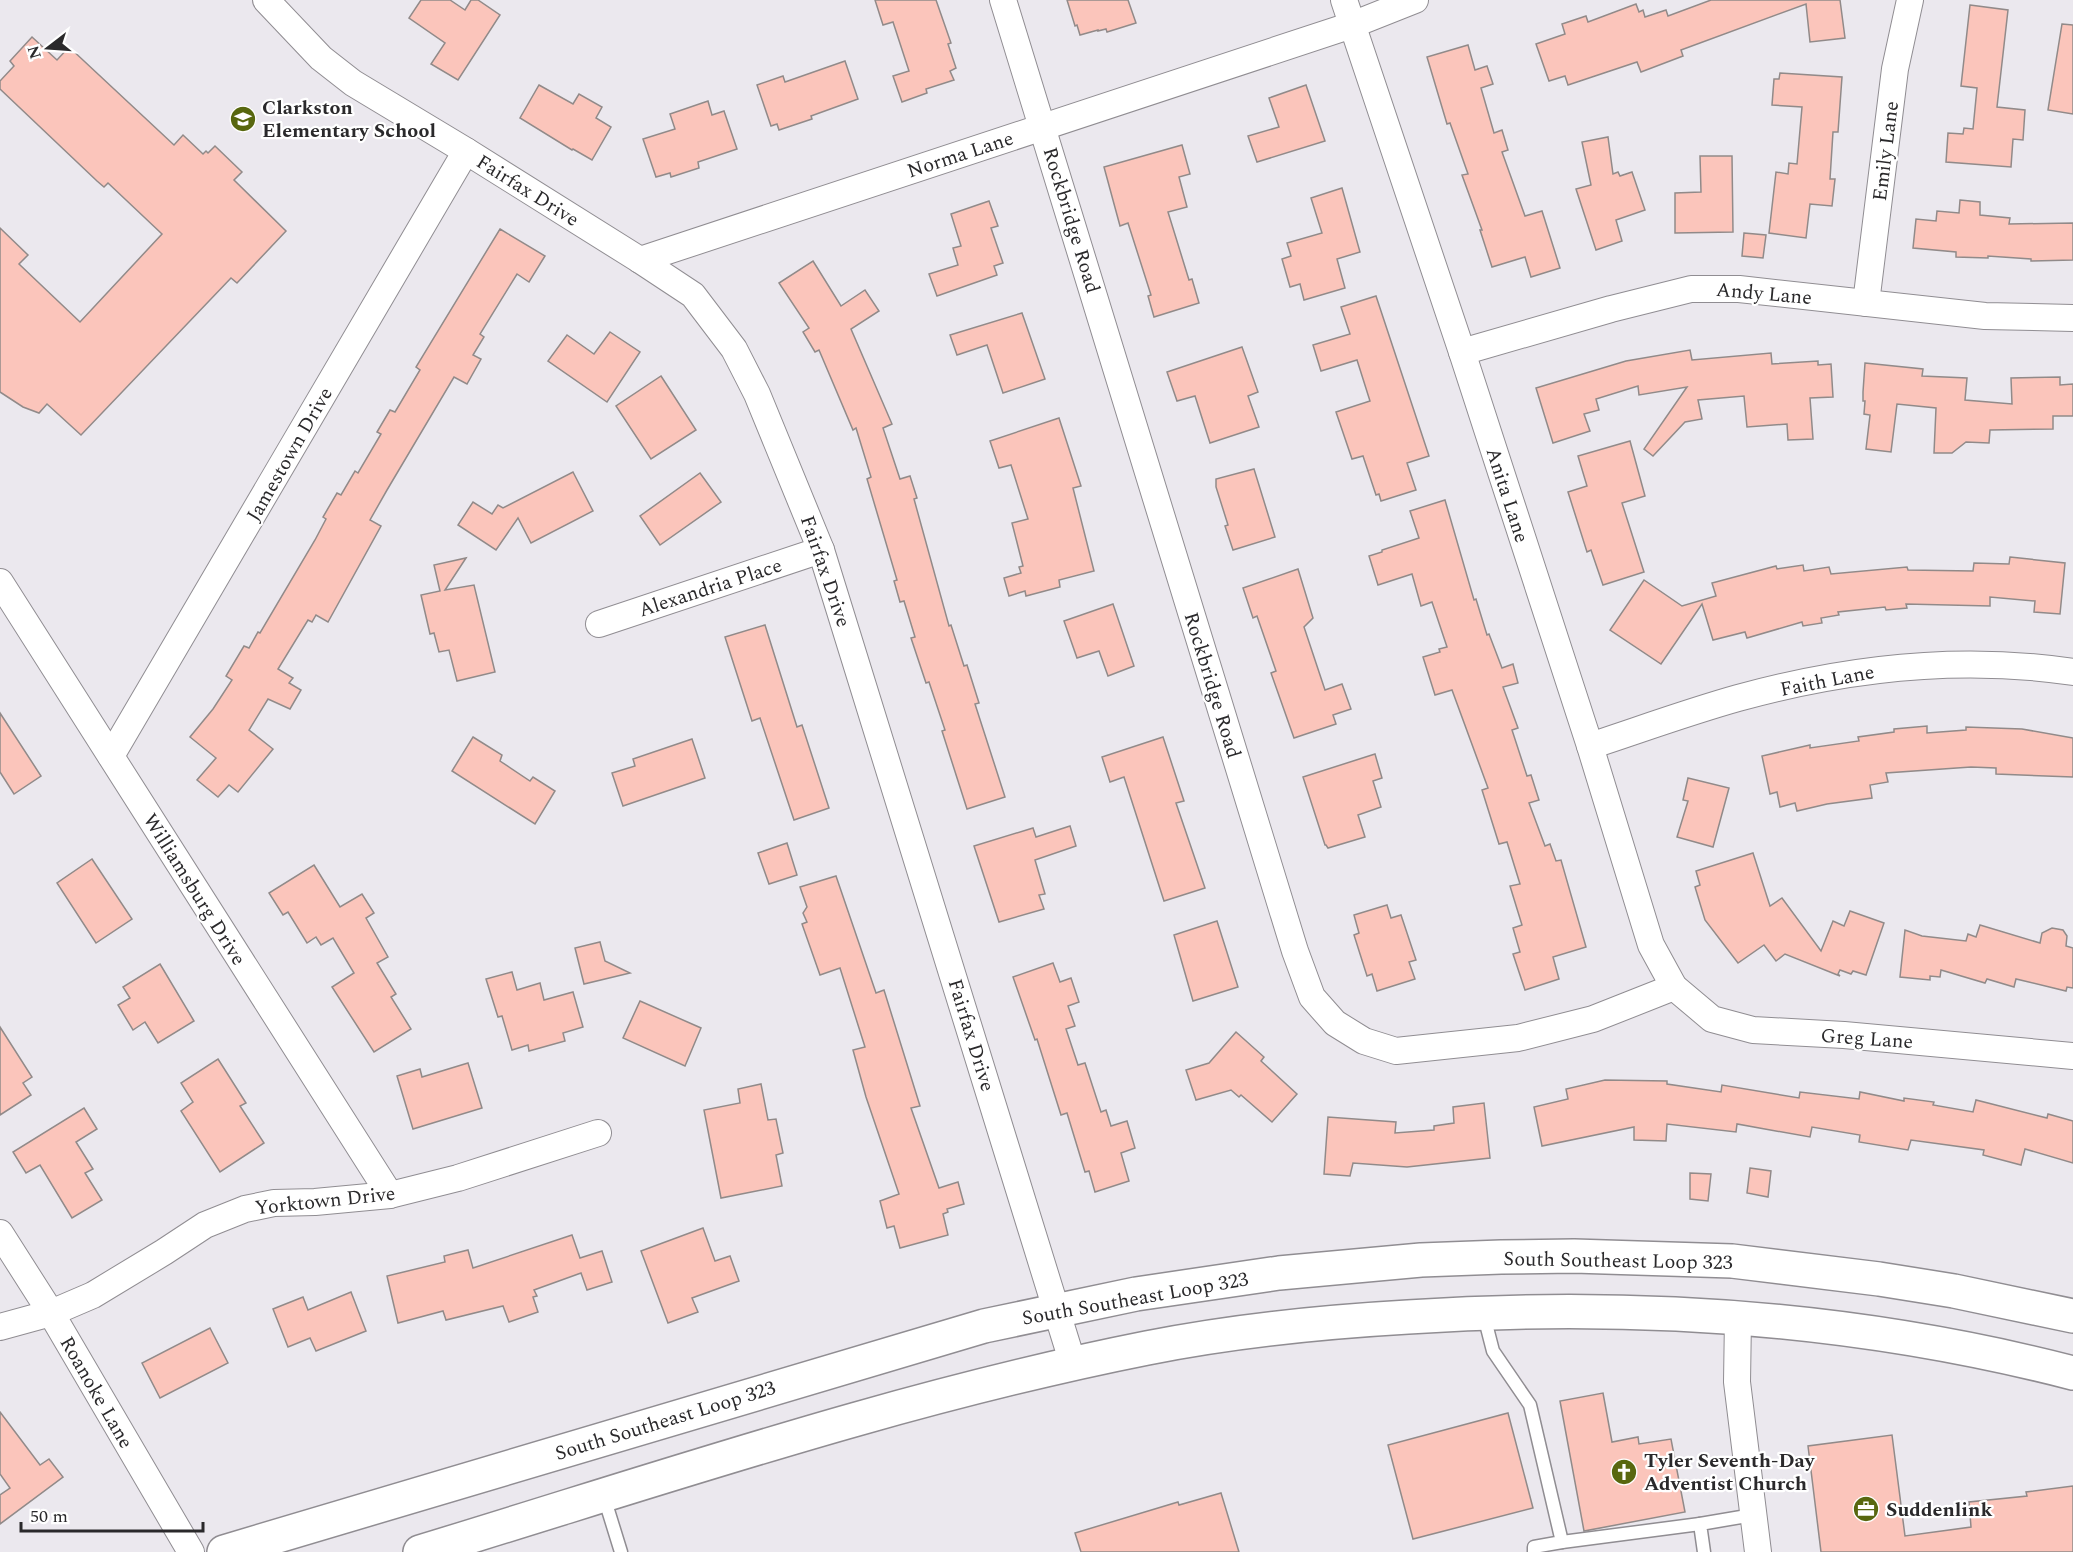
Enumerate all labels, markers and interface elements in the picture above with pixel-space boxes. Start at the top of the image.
north arrow [18,18,78,78]
text: N [21,42,48,62]
place label: Clarkston Elementary School [262,93,436,146]
street label: Emily Lane [1865,99,1907,203]
school or university icon: Clarkston Elementary School [228,104,258,134]
street label: Norma Lane [903,124,1017,186]
street label: Rockbridge Road [1035,143,1108,297]
street label: Fairfax Drive [470,147,585,234]
street label: Andy Lane [1715,275,1813,313]
street label: Jamestown Drive [239,382,341,527]
street label: Anita Lane [1478,444,1537,547]
street label: Fairfax Drive [792,511,858,631]
street label: Alexandria Place [635,551,786,625]
street label: Rockbridge Road [1176,608,1249,762]
street label: Faith Lane [1778,657,1877,705]
street label: Williamsburg Drive [135,808,253,971]
street label: Fairfax Drive [940,975,1002,1095]
street label: Greg Lane [1820,1021,1914,1057]
street label: Yorktown Drive [253,1179,397,1223]
street label: South Southeast Loop 323 [1503,1244,1733,1278]
street label: South Southeast Loop 323 [1020,1264,1251,1334]
street label: Roanoke Lane [52,1331,141,1454]
street label: South Southeast Loop 323 [551,1373,779,1469]
place label: Tyler Seventh-Day Adventist Church [1644,1446,1816,1499]
church icon: Tyler Seventh-Day Adventist Church [1609,1457,1639,1487]
office icon: Suddenlink [1851,1494,1881,1524]
scale bar [21,1495,202,1533]
place label: Suddenlink [1886,1495,1992,1525]
text: 50 m [30,1503,68,1530]

